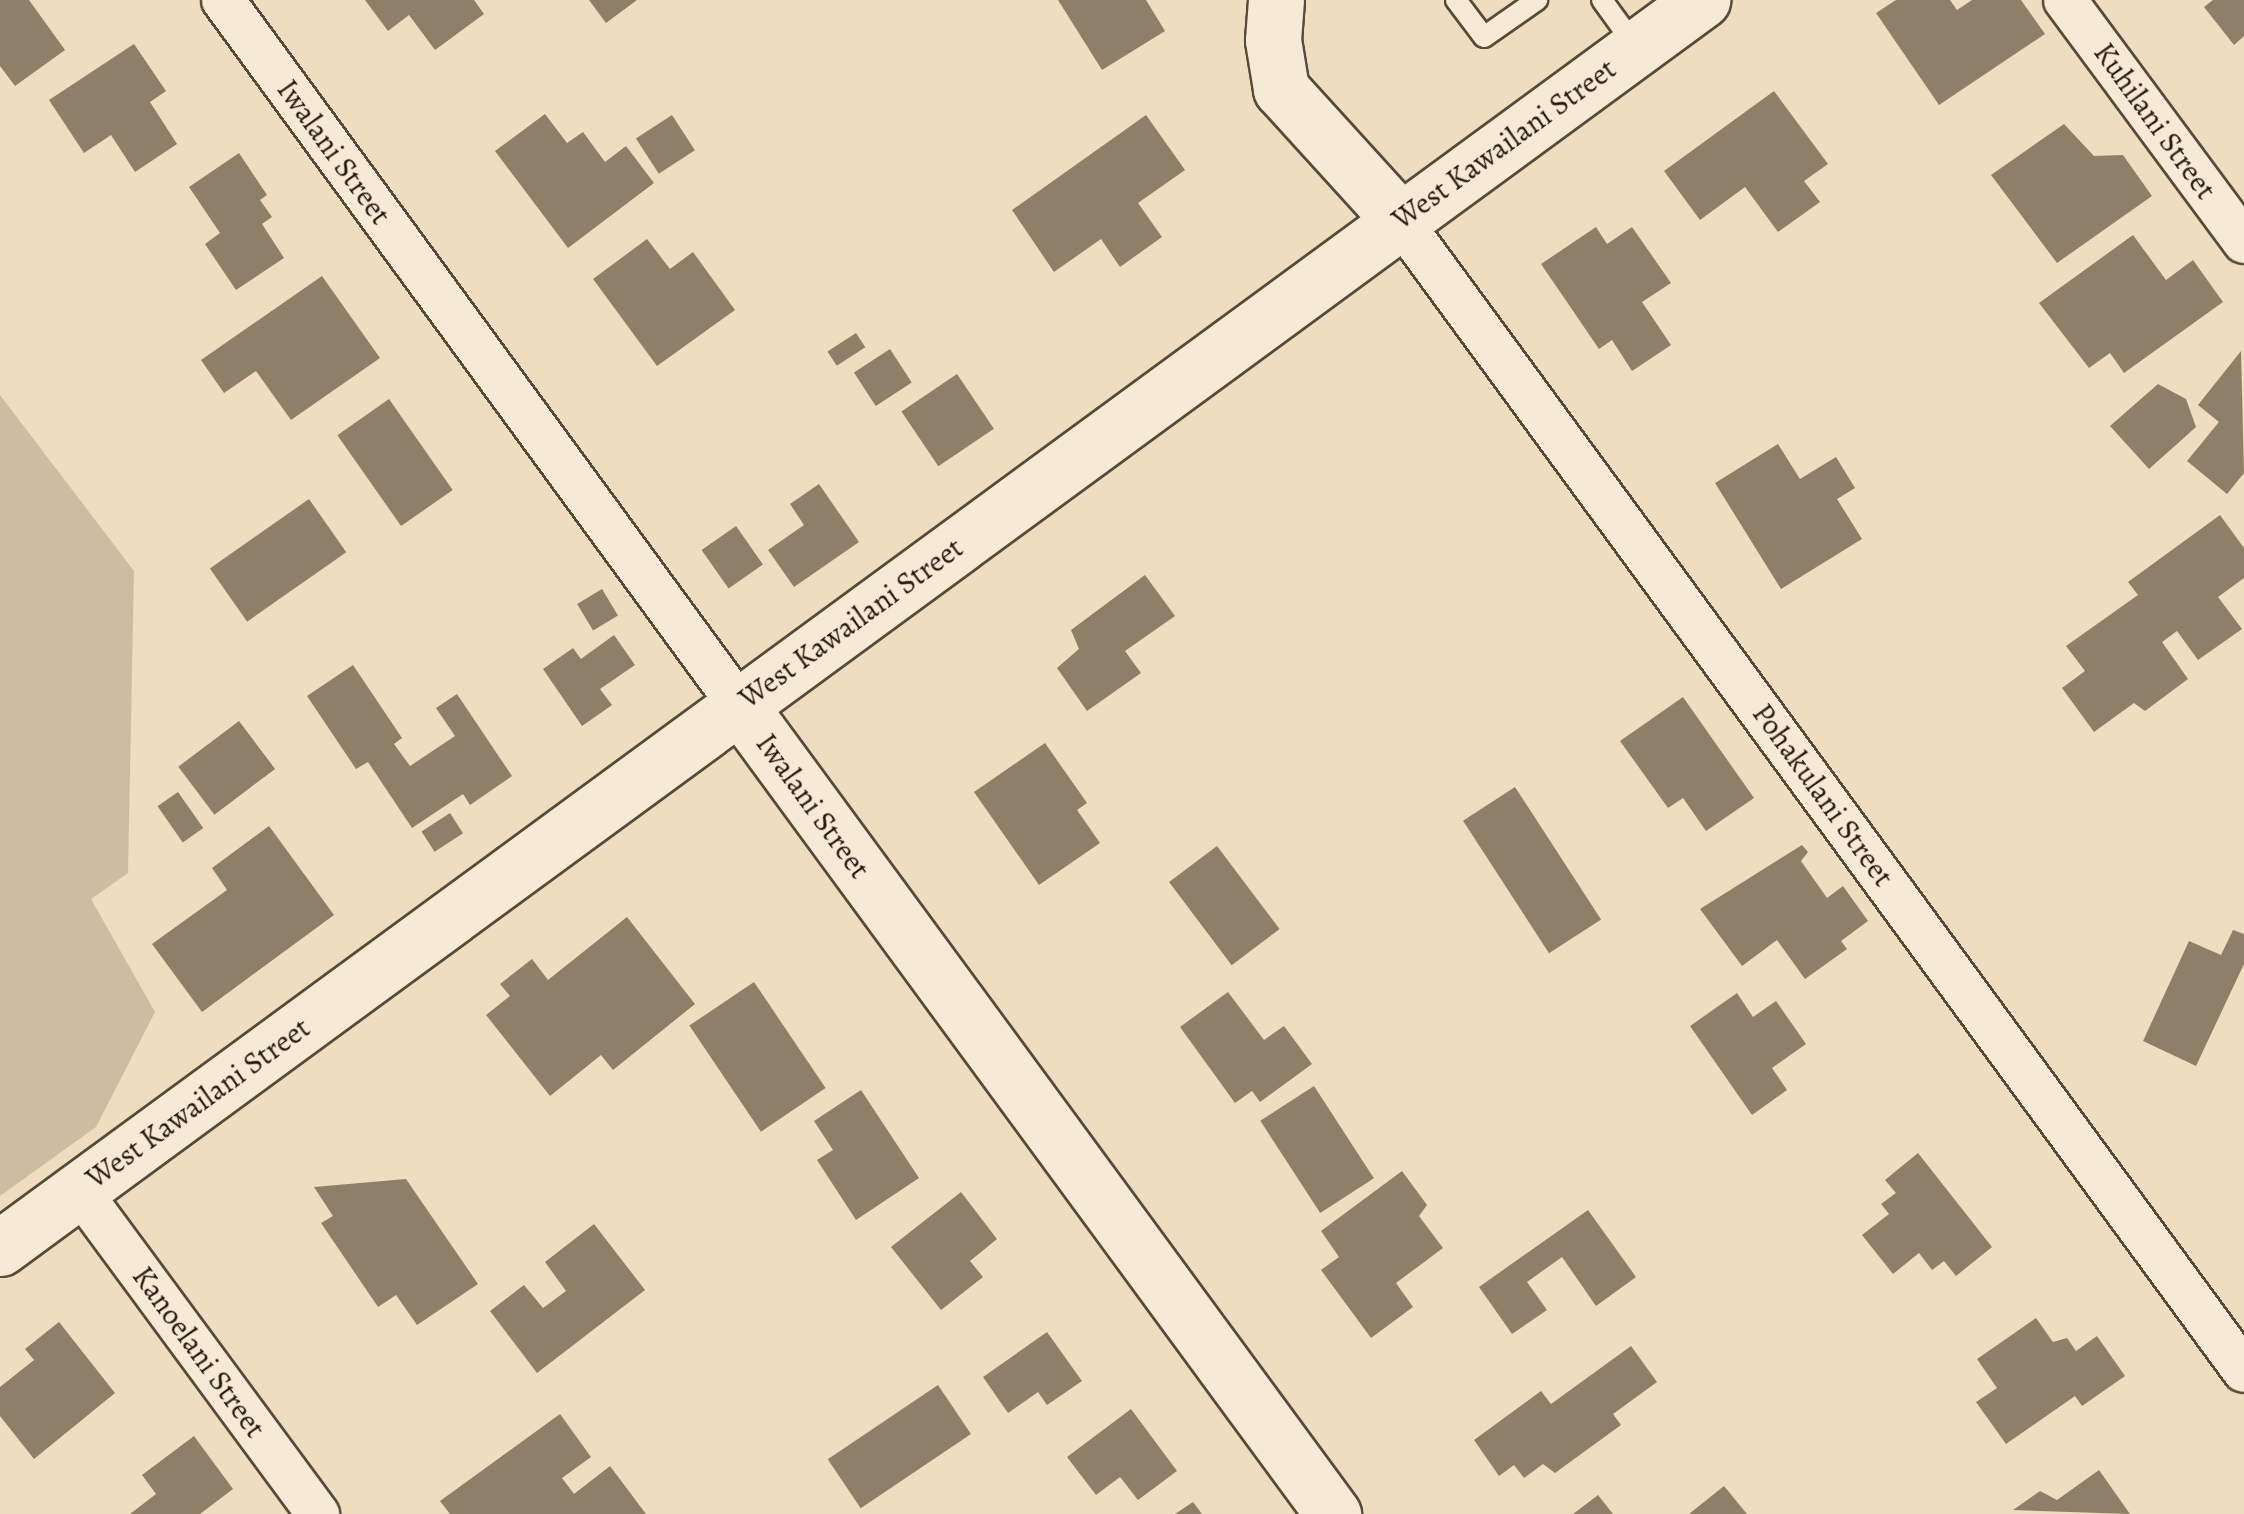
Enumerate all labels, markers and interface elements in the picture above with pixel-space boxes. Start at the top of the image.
street label: Kuhilani Street [2086,36,2224,206]
street label: West Kawailani Street [1385,51,1623,237]
street label: Iwalani Street [269,72,399,232]
street label: West Kawailani Street [732,530,970,716]
street label: Pohakulani Street [1745,697,1901,893]
street label: Iwalani Street [748,726,878,886]
street label: West Kawailani Street [79,1010,317,1196]
street label: Kanoelani Street [125,1259,273,1445]

